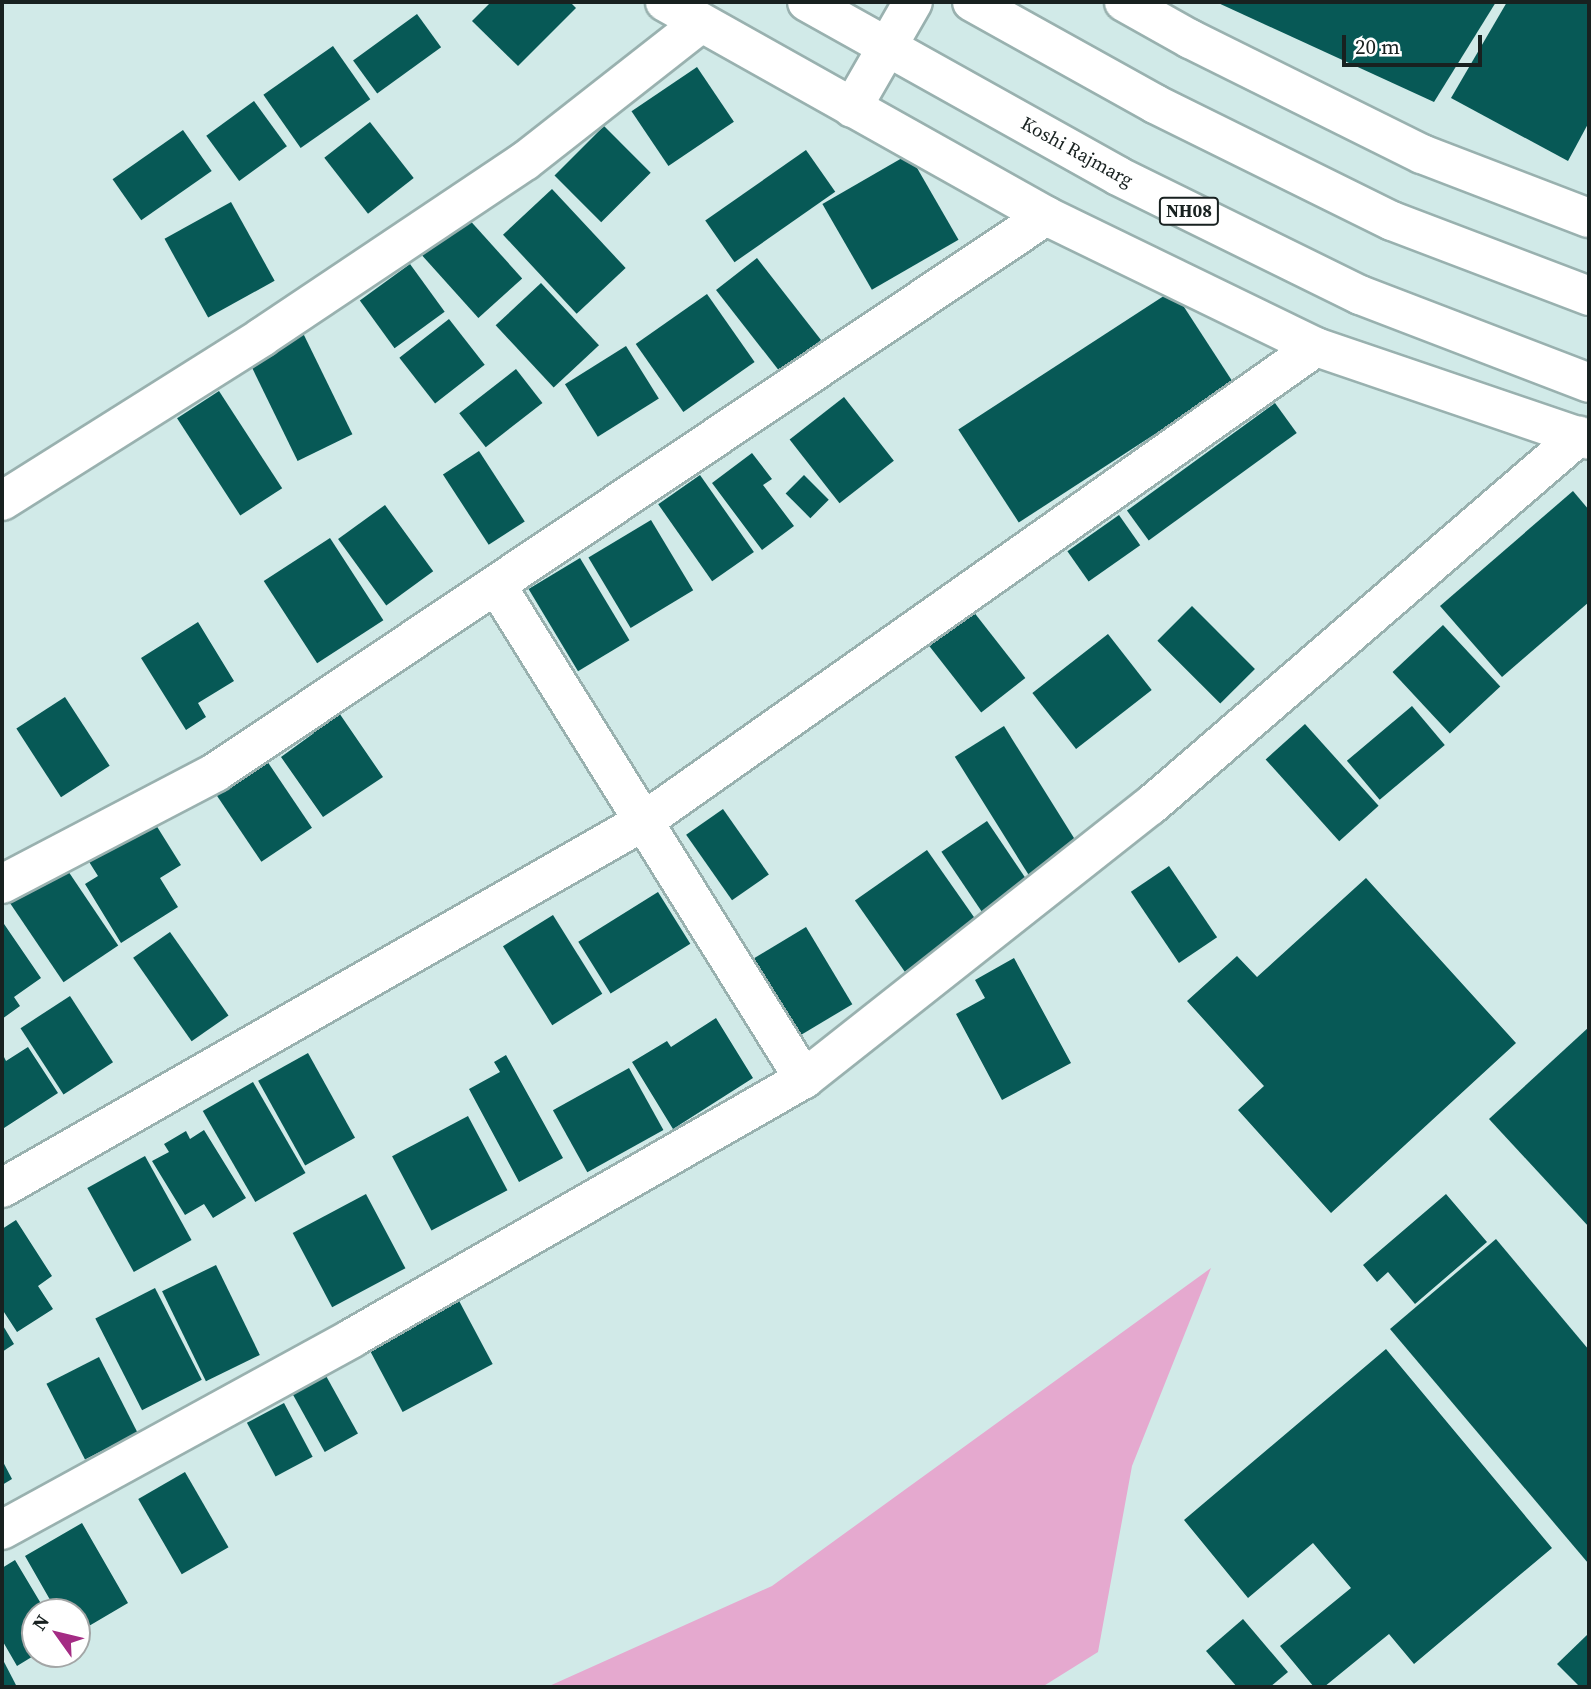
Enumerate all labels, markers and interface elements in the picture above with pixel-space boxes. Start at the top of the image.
scale bar [1346,21,1486,65]
text: 20 m [1355,32,1400,61]
street label: Koshi Rajmarg [1017,112,1137,192]
road number: NH08 [1158,196,1220,226]
north arrow [21,1598,91,1668]
text: N [26,1609,55,1635]

